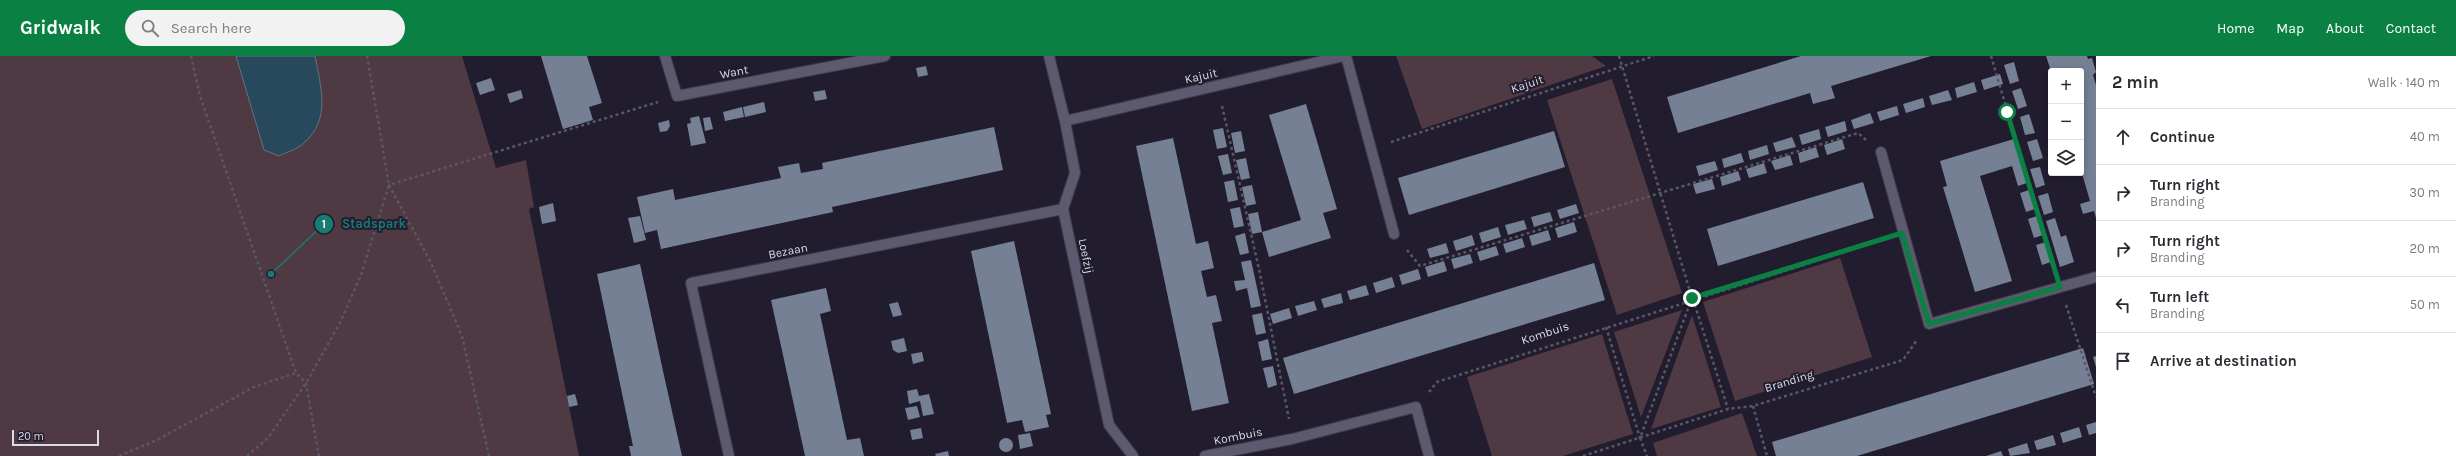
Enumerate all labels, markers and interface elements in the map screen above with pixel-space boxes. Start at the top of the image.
search box [125,10,405,46]
text: Gridwalk [20,17,101,39]
icon: search [139,17,161,39]
text: Search here [171,19,251,37]
text: Home [2217,20,2254,37]
text: Map [2276,20,2304,37]
text: About [2326,20,2364,37]
text: Contact [2386,20,2436,37]
street label: Want [719,62,750,82]
street label: Kajuit [1183,65,1219,87]
map controls [2048,68,2084,176]
button: + [2048,68,2084,104]
street label: Kajuit [1509,72,1545,96]
text: 2 min [2112,72,2159,92]
text: Walk · 140 m [2368,75,2440,90]
route start [1998,103,2016,121]
button: − [2048,104,2084,140]
icon: ahead [2112,126,2134,148]
text: Continue [2150,128,2215,146]
text: 40 m [2410,129,2440,144]
button: layers [2048,140,2084,176]
text: Turn right [2150,176,2220,194]
icon: right [2112,182,2134,204]
text: 30 m [2409,185,2440,200]
text: Branding [2150,194,2205,209]
callout: Stadspark [314,211,414,236]
text: Stadspark [342,216,406,231]
text: 1 [322,217,326,231]
text: Turn right [2150,232,2220,250]
street label: Loefzij [1075,237,1097,275]
icon: right [2112,238,2134,260]
street label: Bezaan [767,240,809,262]
text: 20 m [2410,241,2440,256]
text: Branding [2150,250,2205,265]
text: Turn left [2150,288,2209,306]
route end [1683,289,1701,307]
icon: left [2112,294,2134,316]
text: 50 m [2410,297,2440,312]
text: Branding [2150,306,2205,321]
street label: Kombuis [1519,319,1571,347]
icon: arrive [2112,350,2134,372]
text: Arrive at destination [2150,352,2297,370]
street label: Branding [1763,367,1815,395]
street label: Kombuis [1212,424,1264,448]
scale bar [12,428,99,447]
text: 20 m [18,430,44,443]

